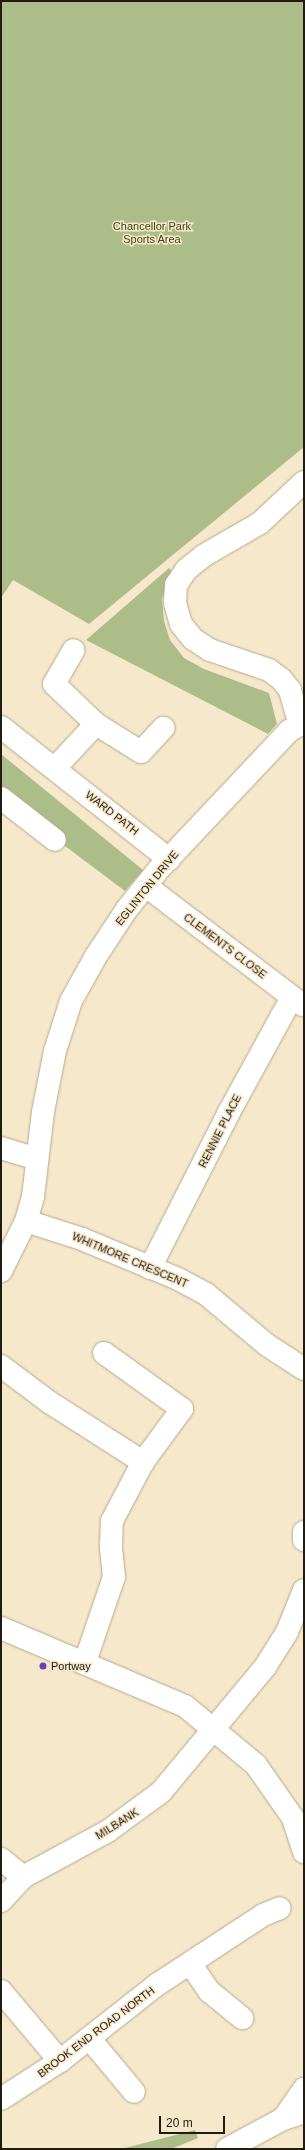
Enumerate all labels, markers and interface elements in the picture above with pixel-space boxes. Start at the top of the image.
park label: Chancellor Park Sports Area [113,220,191,246]
street label: WARD PATH [83,788,141,838]
street label: EGLINTON DRIVE [113,848,181,928]
street label: CLEMENTS CLOSE [181,911,269,981]
street label: RENNIE PLACE [196,1092,244,1170]
street label: WHITMORE CRESCENT [70,1230,190,1290]
place label: Portway [51,1659,91,1673]
marker: Portway [38,1661,48,1671]
street label: MILBANK [93,1806,141,1842]
street label: BROOK END ROAD NORTH [35,1984,157,2080]
scale bar [161,2108,227,2134]
text: 20 m [166,2116,193,2130]

